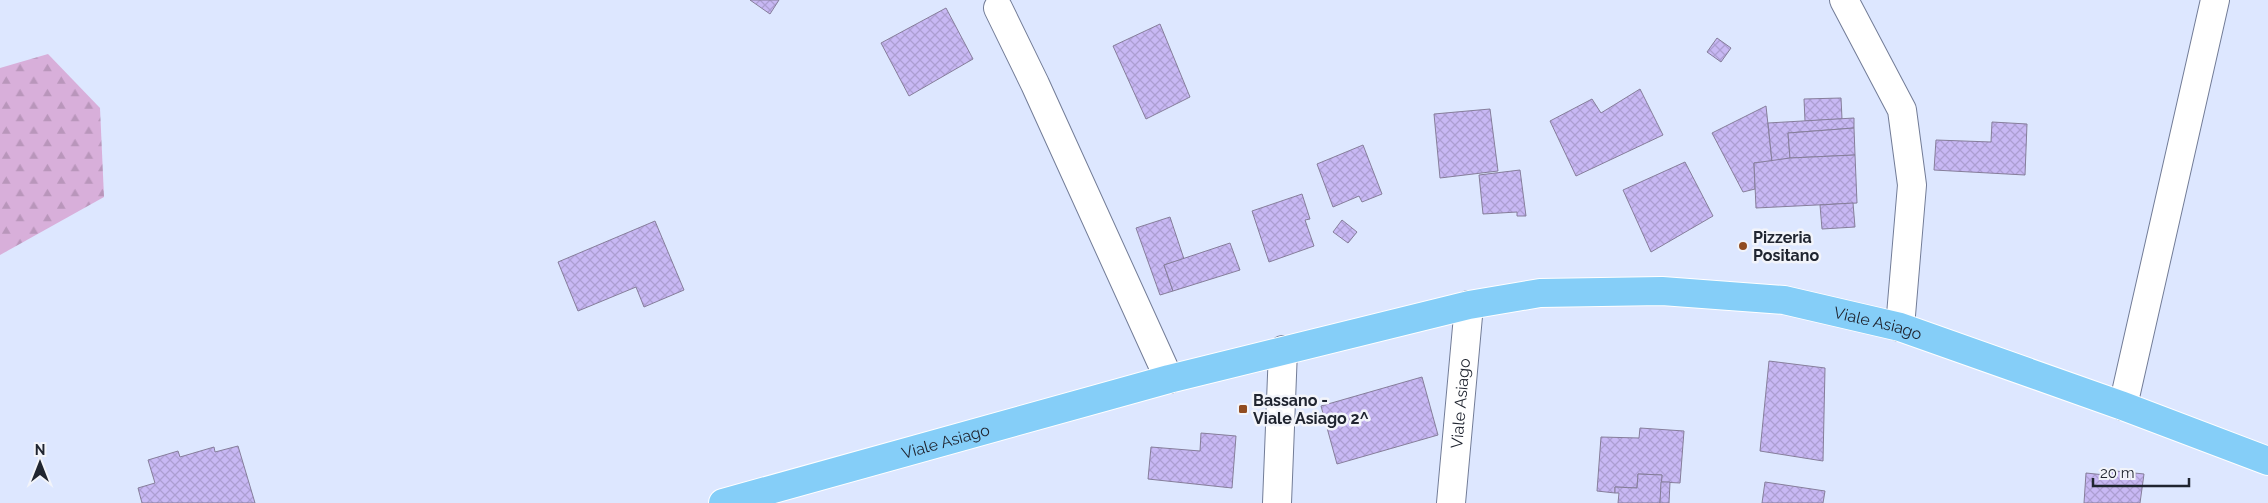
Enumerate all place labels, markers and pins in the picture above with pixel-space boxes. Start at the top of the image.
place label: Pizzeria Positano [1753,228,1819,265]
marker: Pizzeria Positano [1737,240,1749,252]
place label: Bassano - Viale Asiago 2^ [1253,391,1369,428]
marker: Bassano - Viale Asiago 2^ [1237,403,1249,415]

